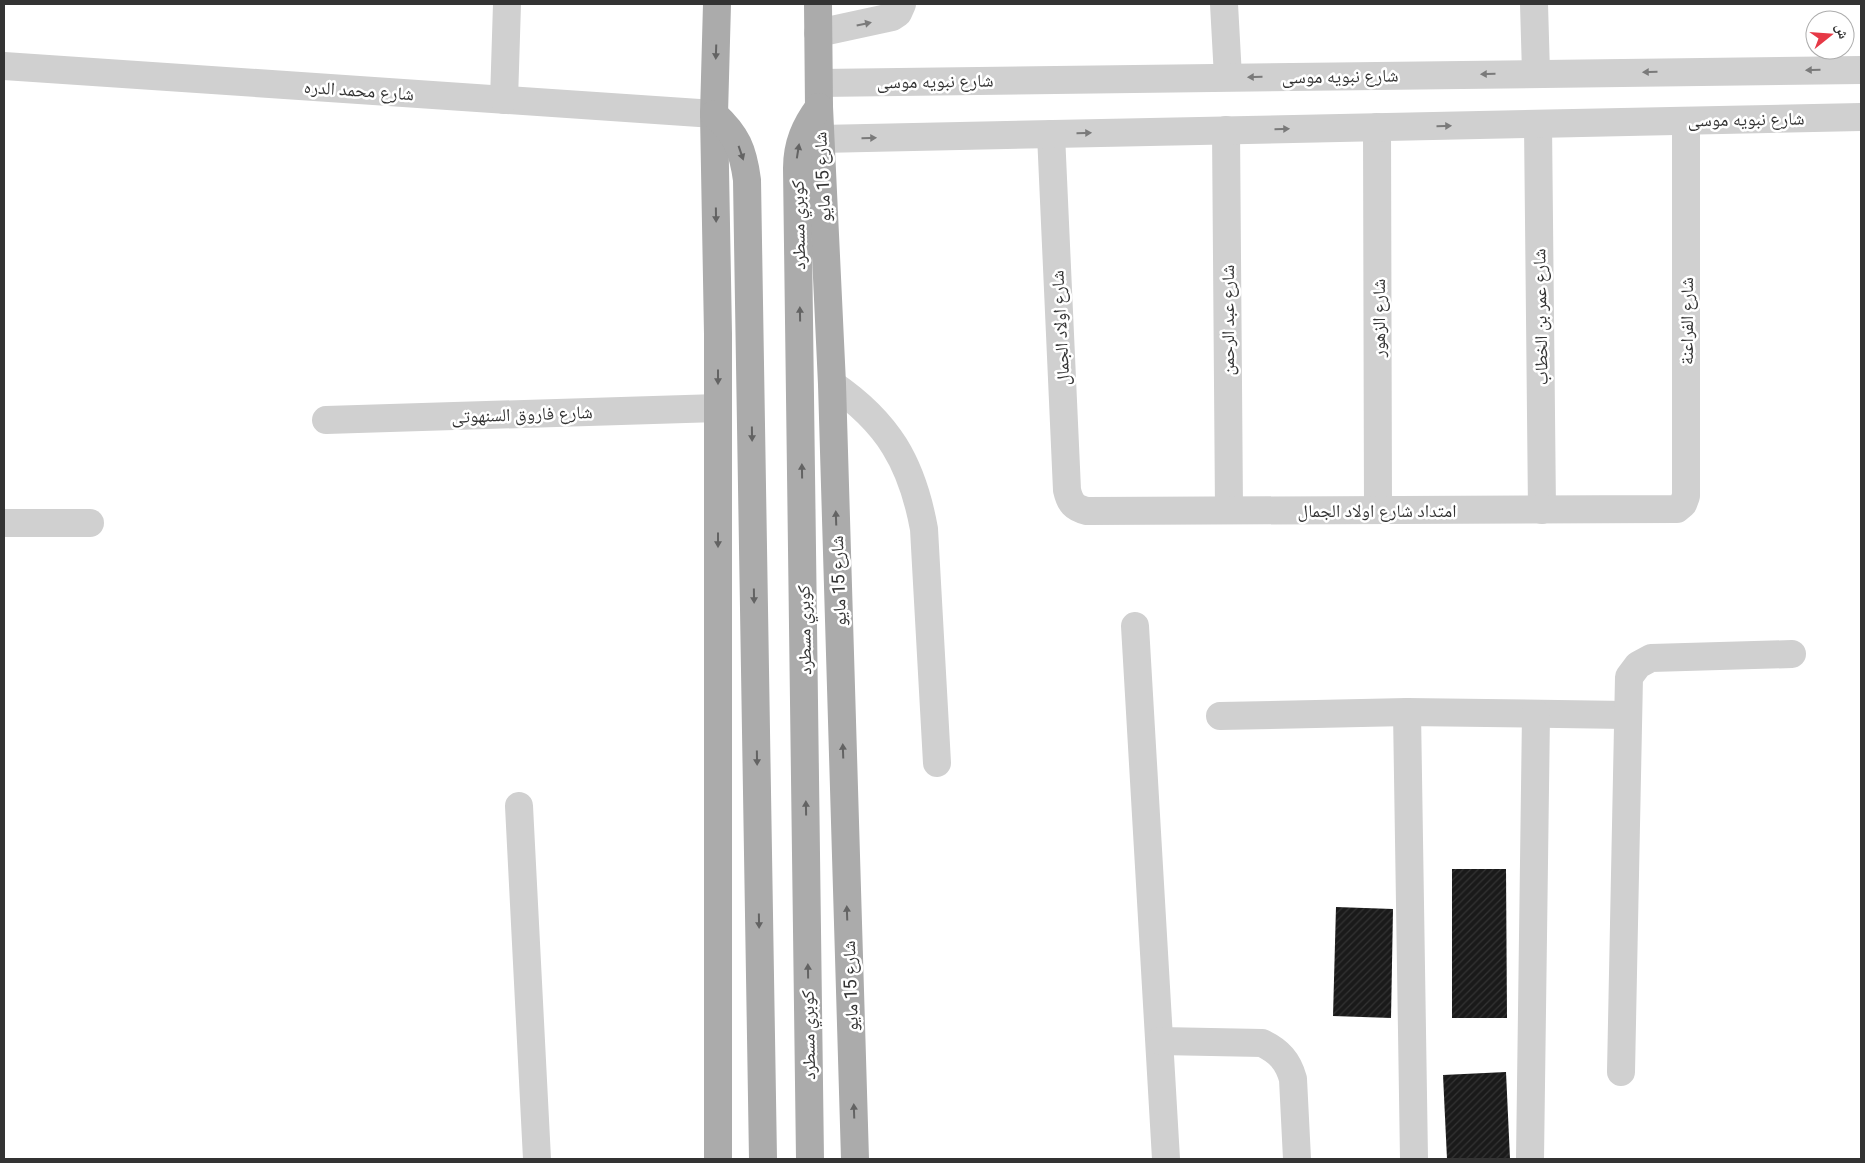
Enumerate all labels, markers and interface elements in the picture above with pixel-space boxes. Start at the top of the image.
north arrow [1805,10,1855,60]
one-way arrow [856,20,872,28]
text: ش [1832,22,1852,41]
one-way arrow [712,45,720,61]
street label: شارع نبويه موسى [1281,64,1399,89]
one-way arrow [1804,66,1820,74]
one-way arrow [1642,68,1658,76]
street label: شارع نبويه موسى [876,69,994,94]
one-way arrow [1479,70,1495,78]
one-way arrow [1247,73,1263,81]
street label: شارع محمد الدره [303,76,415,105]
street label: شارع نبويه موسى [1687,107,1805,132]
one-way arrow [1436,122,1452,130]
one-way arrow [1274,125,1290,133]
one-way arrow [1076,129,1092,137]
street label: شارع 15 مايو [809,131,836,223]
one-way arrow [861,133,877,141]
one-way arrow [795,143,803,159]
one-way arrow [738,146,745,161]
street label: كوبري مسطرد [787,179,814,270]
one-way arrow [712,207,720,223]
street label: شارع عمر بن الخطاب [1528,248,1553,386]
street label: شارع عبد الرحمن [1217,265,1239,375]
street label: شارع اولاد الجمال [1046,270,1075,386]
street label: شارع الفراعنة [1676,277,1698,365]
street label: شارع الزهور [1368,279,1390,358]
one-way arrow [796,305,804,321]
one-way arrow [714,370,722,386]
street label: شارع فاروق السنهوتى [451,401,593,428]
one-way arrow [748,426,756,442]
one-way arrow [798,462,806,478]
street label: امتداد شارع اولاد الجمال [1297,500,1457,522]
one-way arrow [832,510,840,526]
one-way arrow [714,532,722,548]
street label: شارع 15 مايو [826,535,851,627]
street label: كوبري مسطرد [793,584,820,675]
one-way arrow [750,588,758,604]
one-way arrow [838,742,846,758]
one-way arrow [753,751,761,767]
one-way arrow [802,800,810,816]
one-way arrow [843,905,851,921]
one-way arrow [755,913,763,929]
street label: شارع 15 مايو [838,940,863,1032]
one-way arrow [804,962,812,978]
street label: كوبري مسطرد [797,989,824,1080]
one-way arrow [849,1102,857,1118]

